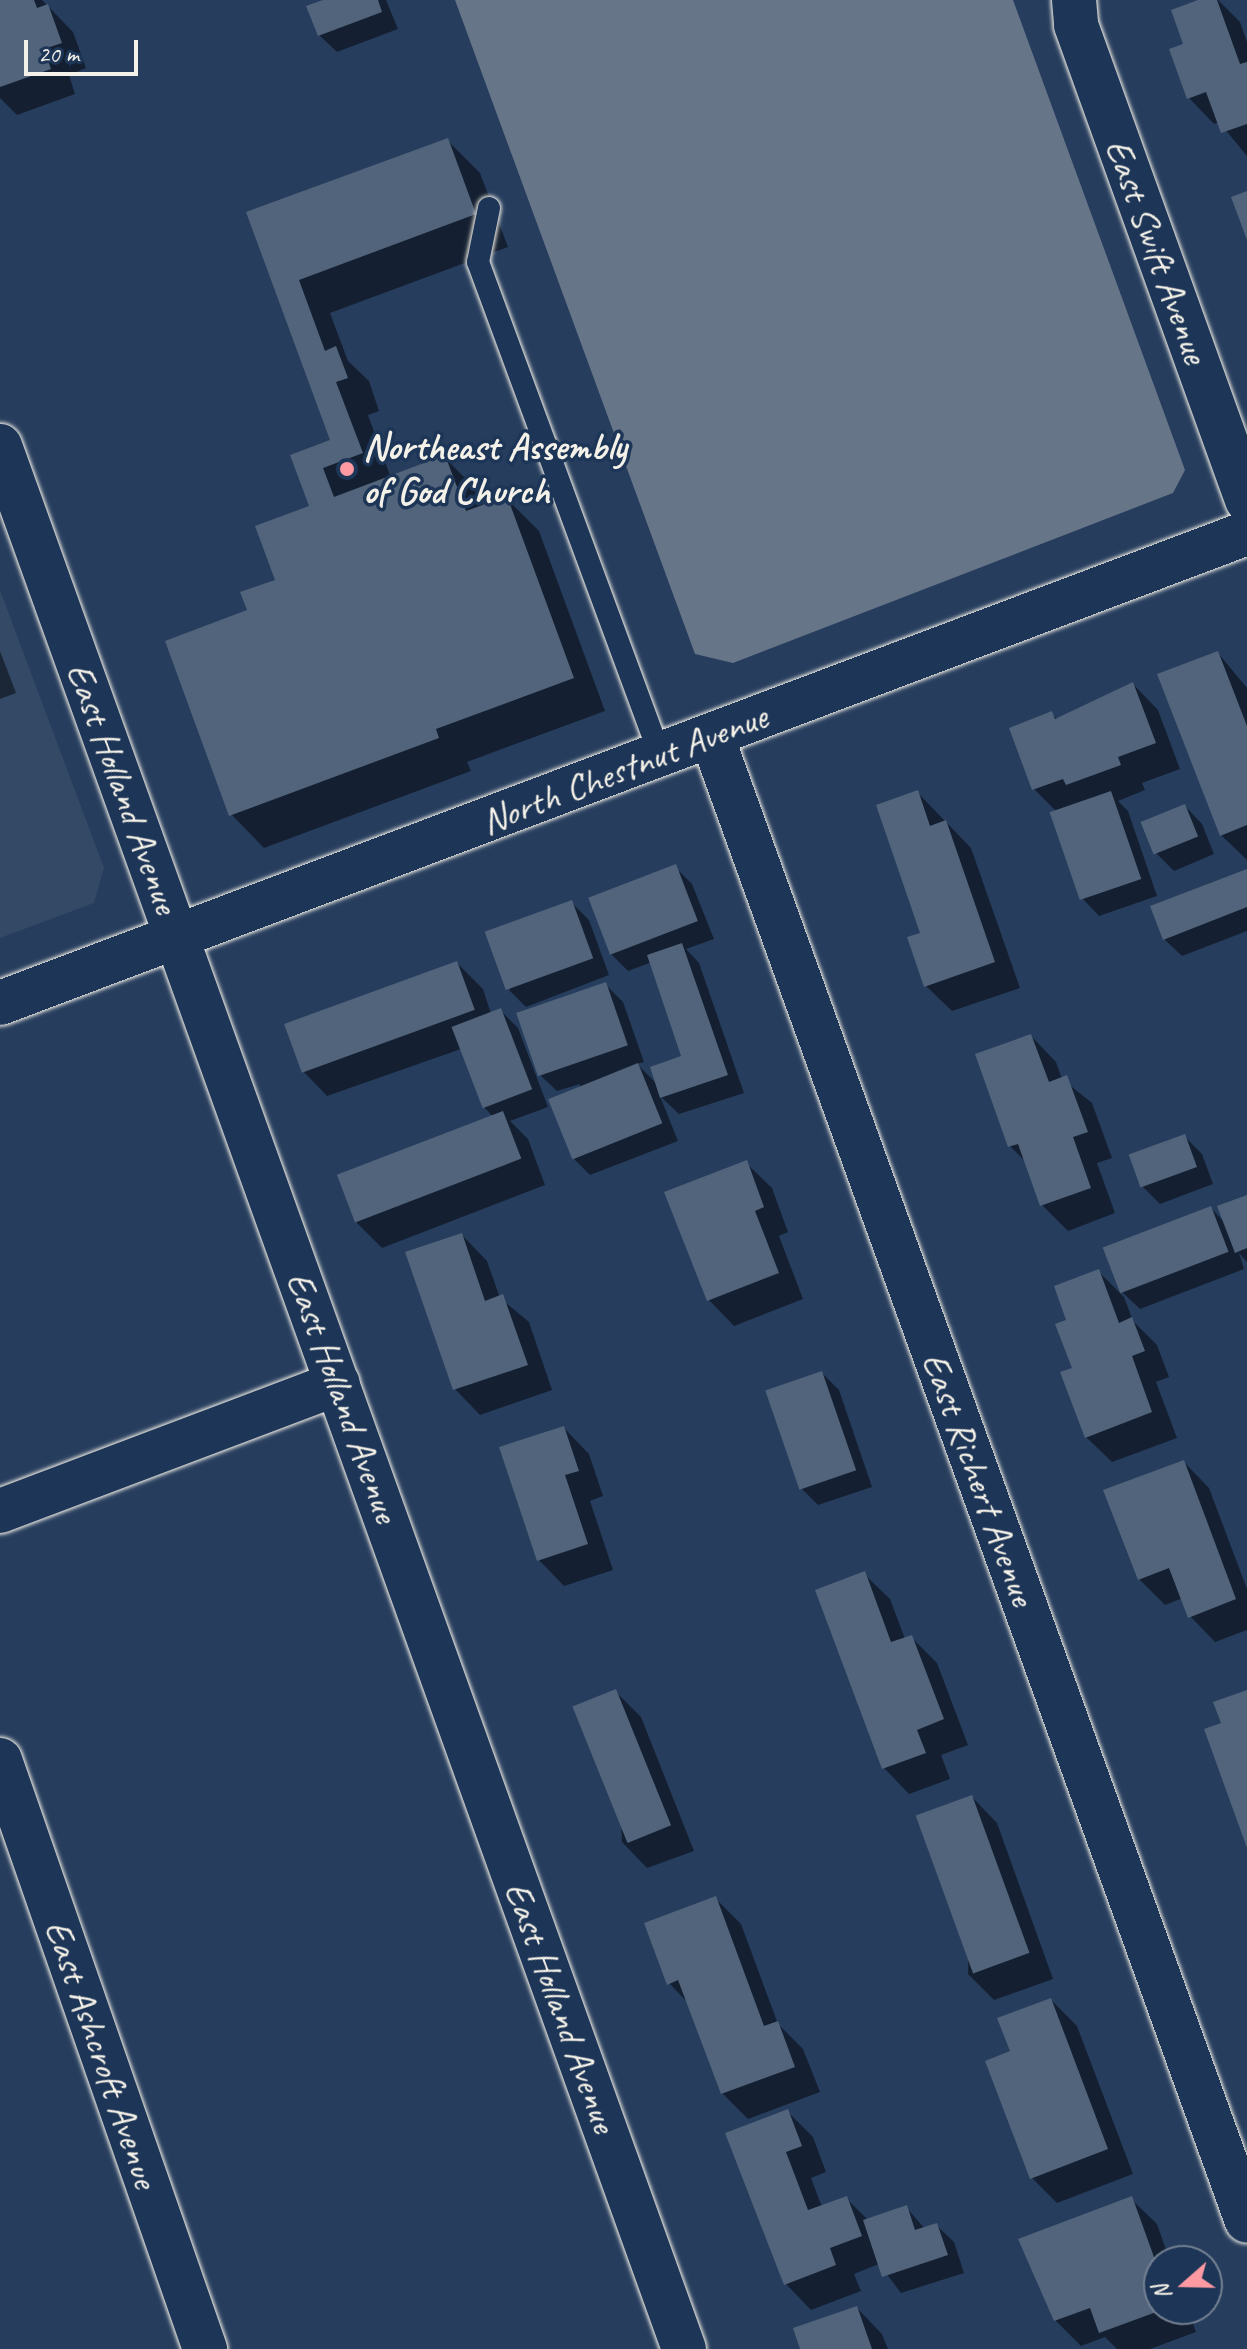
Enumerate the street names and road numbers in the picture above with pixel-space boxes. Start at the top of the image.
street label: East Swift Avenue [1095,133,1219,369]
street label: East Holland Avenue [57,657,189,919]
street label: North Chestnut Avenue [475,693,773,845]
street label: East Holland Avenue [277,1266,409,1528]
street label: East Richert Avenue [912,1347,1046,1611]
street label: East Holland Avenue [495,1876,627,2138]
street label: East Ashcroft Avenue [35,1914,169,2194]

